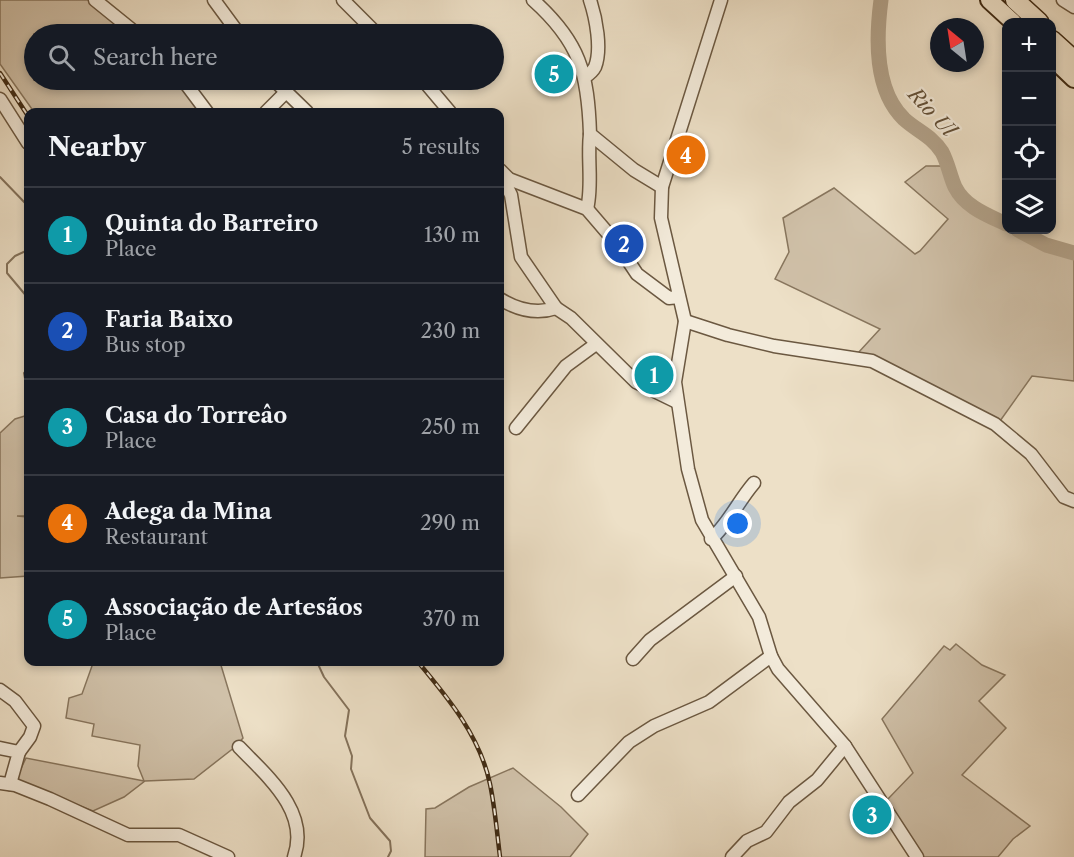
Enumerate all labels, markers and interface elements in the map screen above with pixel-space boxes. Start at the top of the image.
north arrow [930,18,984,72]
map controls [1002,18,1056,234]
button: + [1002,18,1056,72]
search box [24,24,504,90]
icon: search [45,41,78,74]
text: Search here [93,44,218,71]
pin: 5 [534,52,574,97]
button: − [1002,72,1056,126]
water label: Rio Ul [902,81,962,143]
button: locate [1002,126,1056,180]
text: Nearby [48,131,146,163]
pin: 4 [666,132,706,178]
text: 5 results [402,135,480,159]
button: layers [1002,180,1056,234]
text: Quinta do Barreiro [105,210,318,237]
pin: 2 [604,222,644,266]
text: 1 [63,223,72,247]
text: 130 m [424,223,480,247]
text: Place [105,237,156,261]
text: Faria Baixo [105,306,233,333]
text: 2 [62,319,73,343]
text: 230 m [421,319,480,343]
text: Bus stop [105,333,186,357]
pin: 1 [634,352,674,398]
text: Casa do Torreâo [105,402,287,429]
text: 3 [62,415,73,439]
text: 250 m [421,415,480,439]
text: Place [105,429,156,453]
text: Adega da Mina [105,498,272,525]
your location [723,509,752,538]
text: 4 [62,511,73,535]
text: 290 m [420,511,480,535]
text: Restaurant [105,525,208,549]
text: Associação de Artesãos [105,594,363,621]
text: 5 [62,607,73,631]
text: 370 m [423,607,480,631]
text: Place [105,621,156,645]
pin: 3 [852,792,892,838]

